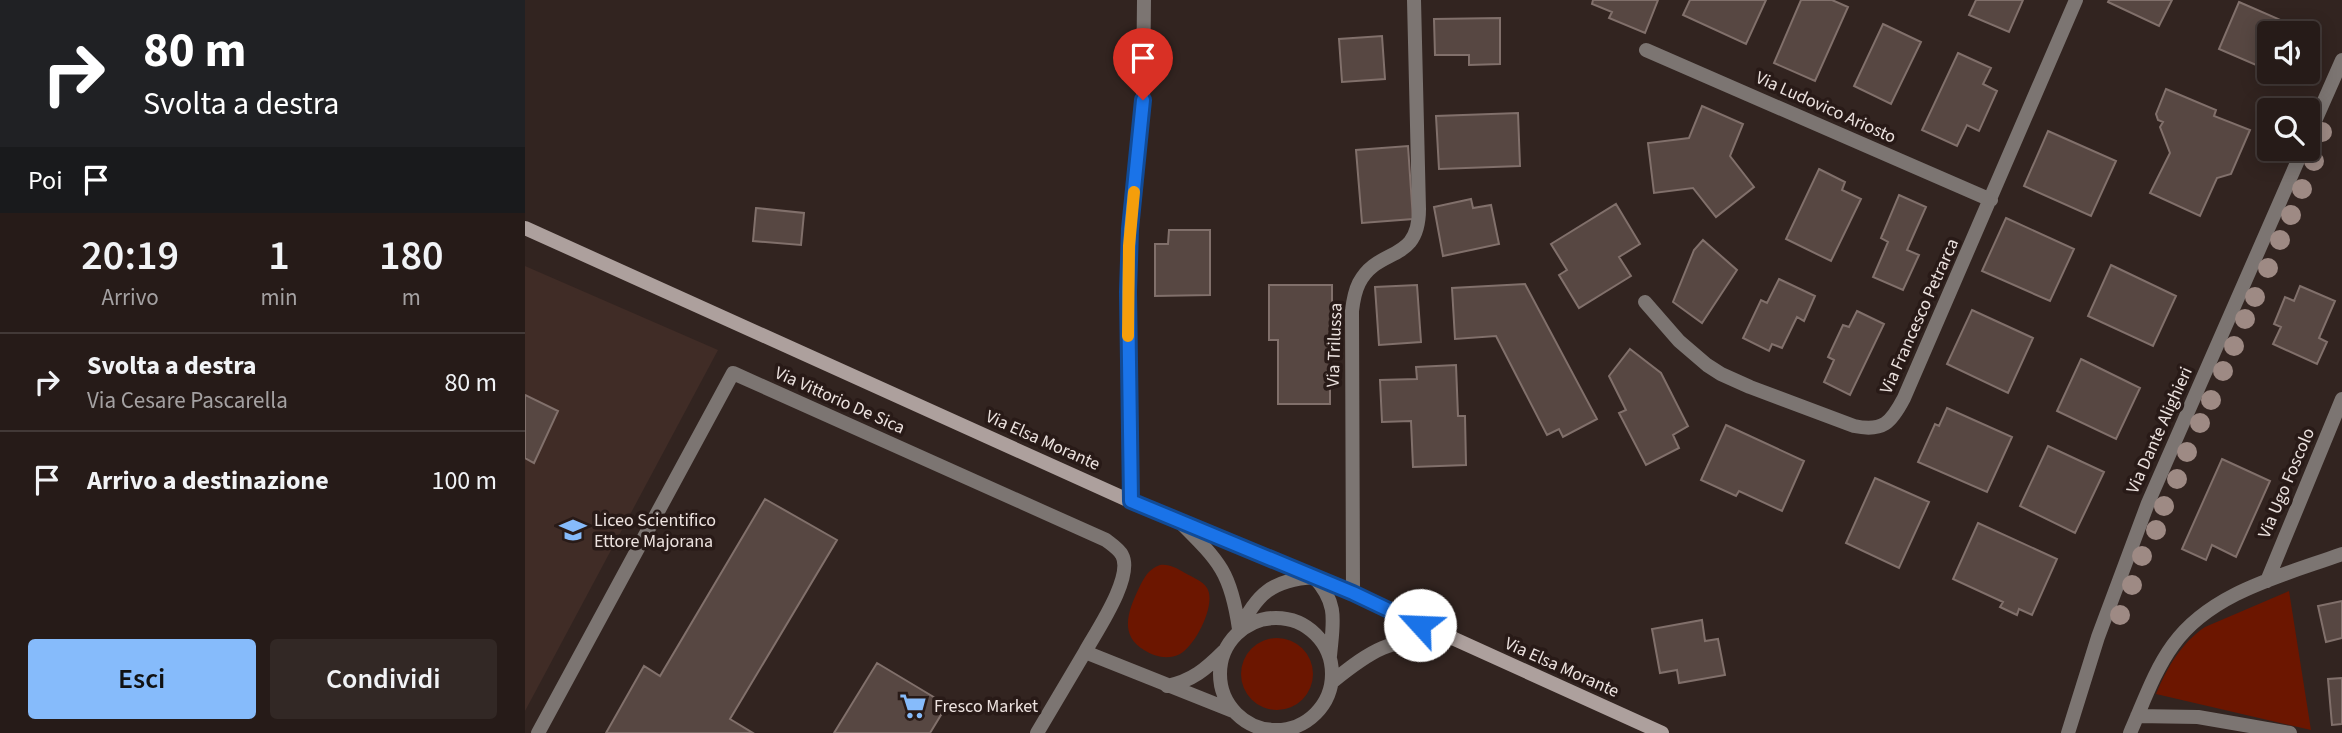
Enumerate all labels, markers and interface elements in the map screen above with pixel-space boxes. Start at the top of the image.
text: 80 m [143,16,247,86]
map controls [2257,21,2320,161]
button: sound [2257,21,2320,84]
icon: right [28,28,119,119]
pin [1113,28,1173,100]
icon: arrive [1124,39,1162,77]
street label: Via Ludovico Ariosto [1752,65,1900,150]
text: Svolta a destra [143,81,339,127]
button: search [2257,98,2320,161]
icon: arrive [77,161,115,199]
text: Poi [28,162,63,199]
text: 20:19 [81,226,179,286]
text: 1 [268,226,290,286]
text: 180 [379,226,444,286]
street label: Via Francesco Petrarca [1874,234,1965,398]
text: Arrivo [102,281,159,314]
text: min [260,281,298,314]
text: m [402,281,421,314]
street label: Via Trilussa [1321,302,1348,388]
text: Svolta a destra [87,347,257,384]
street label: Via Vittorio De Sica [771,361,909,440]
icon: right [28,363,66,401]
street label: Via Dante Alighieri [2120,363,2199,498]
text: 80 m [444,364,497,401]
text: Via Cesare Pascarella [87,384,288,417]
street label: Via Elsa Morante [982,404,1104,477]
street label: Via Ugo Foscolo [2252,424,2321,542]
icon: arrive [28,461,66,499]
text: Arrivo a destinazione [87,462,329,499]
text: 100 m [431,462,497,499]
place label: Liceo Scientifico Ettore Majorana [594,508,716,554]
school or university icon: Liceo Scientifico Ettore Majorana [558,515,588,545]
position arrow [1383,588,1457,662]
street label: Via Elsa Morante [1501,631,1623,704]
button: Esci [28,639,256,719]
button: Condividi [270,639,497,719]
supermarket icon: Fresco Market [898,691,928,721]
place label: Fresco Market [934,694,1038,719]

